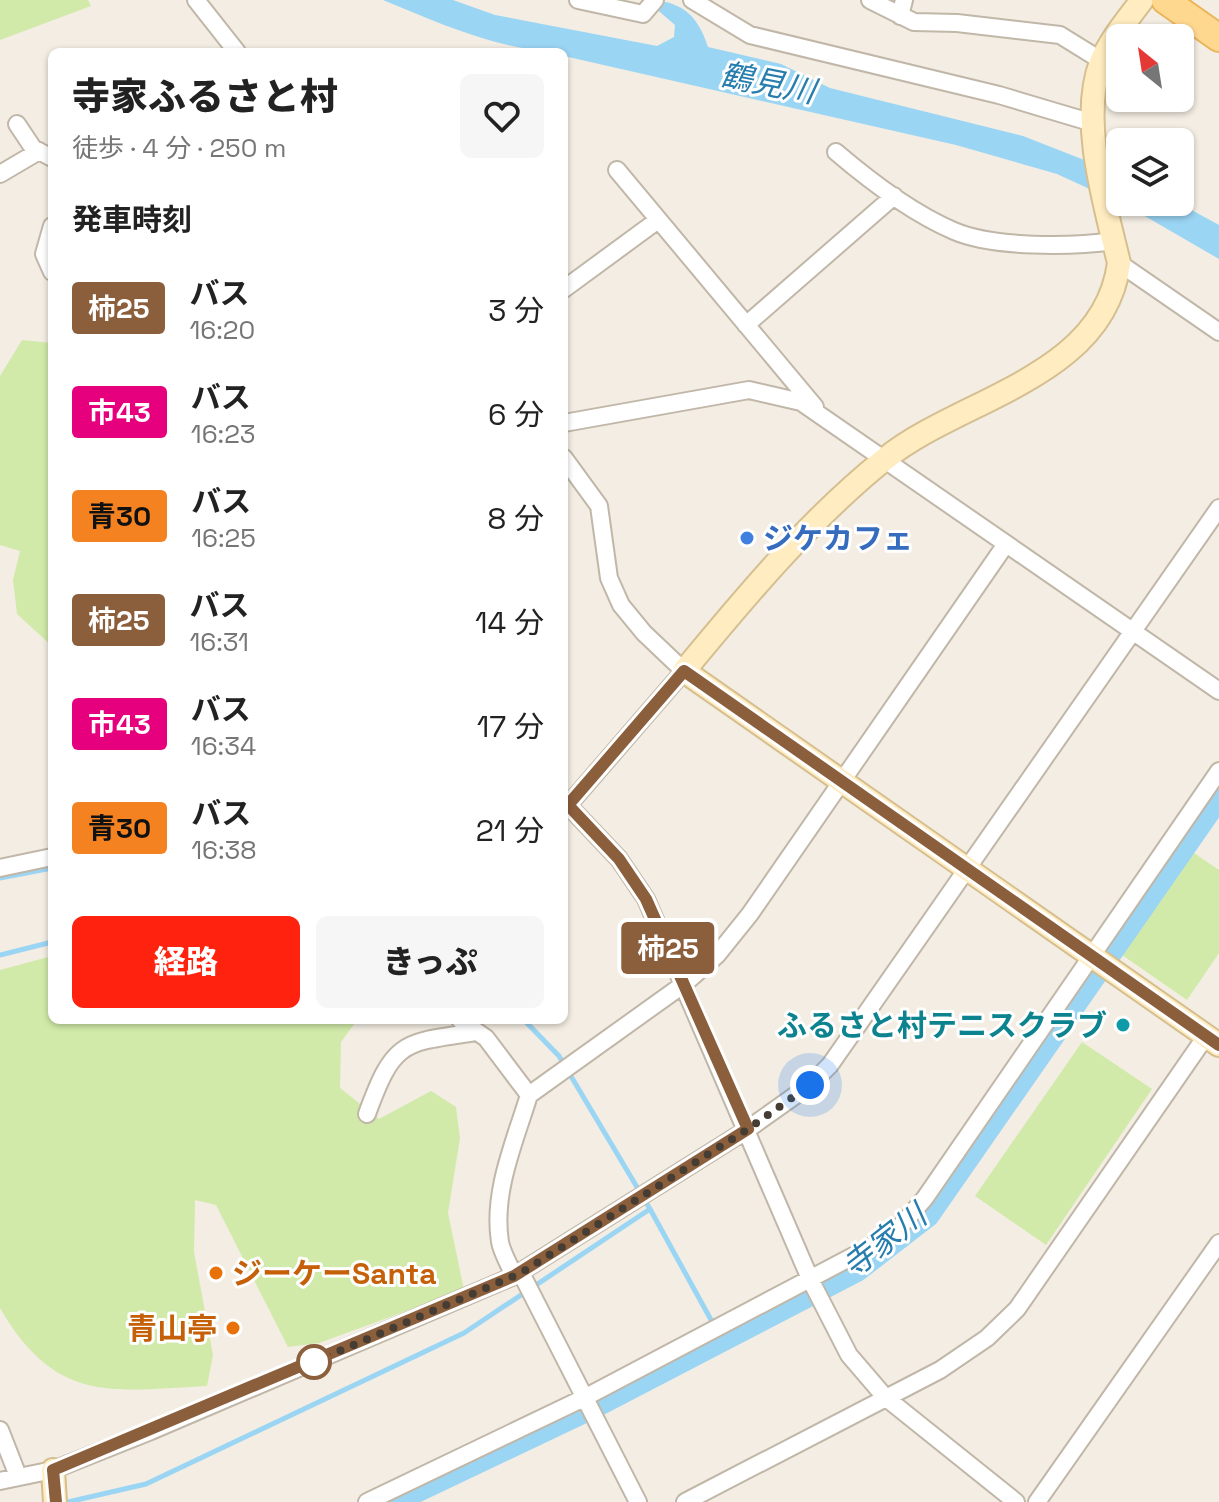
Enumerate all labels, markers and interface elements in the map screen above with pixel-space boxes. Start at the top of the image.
north arrow [1106,24,1194,112]
map controls [1106,24,1194,216]
water label: 鶴見川 [717,54,822,112]
text: 寺家ふるさと村 [72,73,338,121]
button: heart [460,74,544,158]
button: layers [1106,128,1194,216]
text: 徒歩 · 4 分 · 250 m [72,131,286,165]
text: 発車時刻 [72,200,192,239]
text: バス [189,274,249,313]
text: 柿25 [88,290,149,326]
text: 3 分 [488,291,544,330]
text: 16:20 [189,313,255,347]
text: バス [191,378,251,417]
text: 市43 [88,394,151,430]
text: 6 分 [488,395,544,434]
text: 16:23 [191,417,256,451]
text: バス [191,482,251,521]
text: 青30 [88,498,151,534]
text: 8 分 [488,499,544,538]
place label: ジケカフェ [763,519,913,558]
text: 16:25 [191,521,256,555]
marker: ジケカフェ [738,529,756,547]
text: バス [189,586,249,625]
text: 柿25 [88,602,149,638]
text: 14 分 [475,603,544,642]
text: 16:31 [189,625,249,659]
text: バス [191,690,251,729]
text: 市43 [88,706,151,742]
text: 17 分 [477,707,544,746]
text: 16:34 [191,729,256,763]
text: バス [191,794,251,833]
text: 青30 [88,810,151,846]
text: 21 分 [476,811,544,850]
text: 16:38 [191,833,256,867]
button: 経路 [72,916,300,1008]
button: きっぷ [316,916,544,1008]
line badge: 柿25 [622,922,714,974]
text: 柿25 [637,930,699,966]
place label: ふるさと村テニスクラブ [777,1006,1107,1045]
marker: ふるさと村テニスクラブ [1114,1016,1132,1034]
your location [790,1065,830,1105]
water label: 寺家川 [834,1194,936,1286]
place label: ジーケーSanta [232,1254,437,1293]
marker: ジーケーSanta [207,1264,225,1282]
place label: 青山亭 [127,1309,217,1348]
marker: 青山亭 [224,1319,242,1337]
unlabelled marker [297,1345,331,1379]

